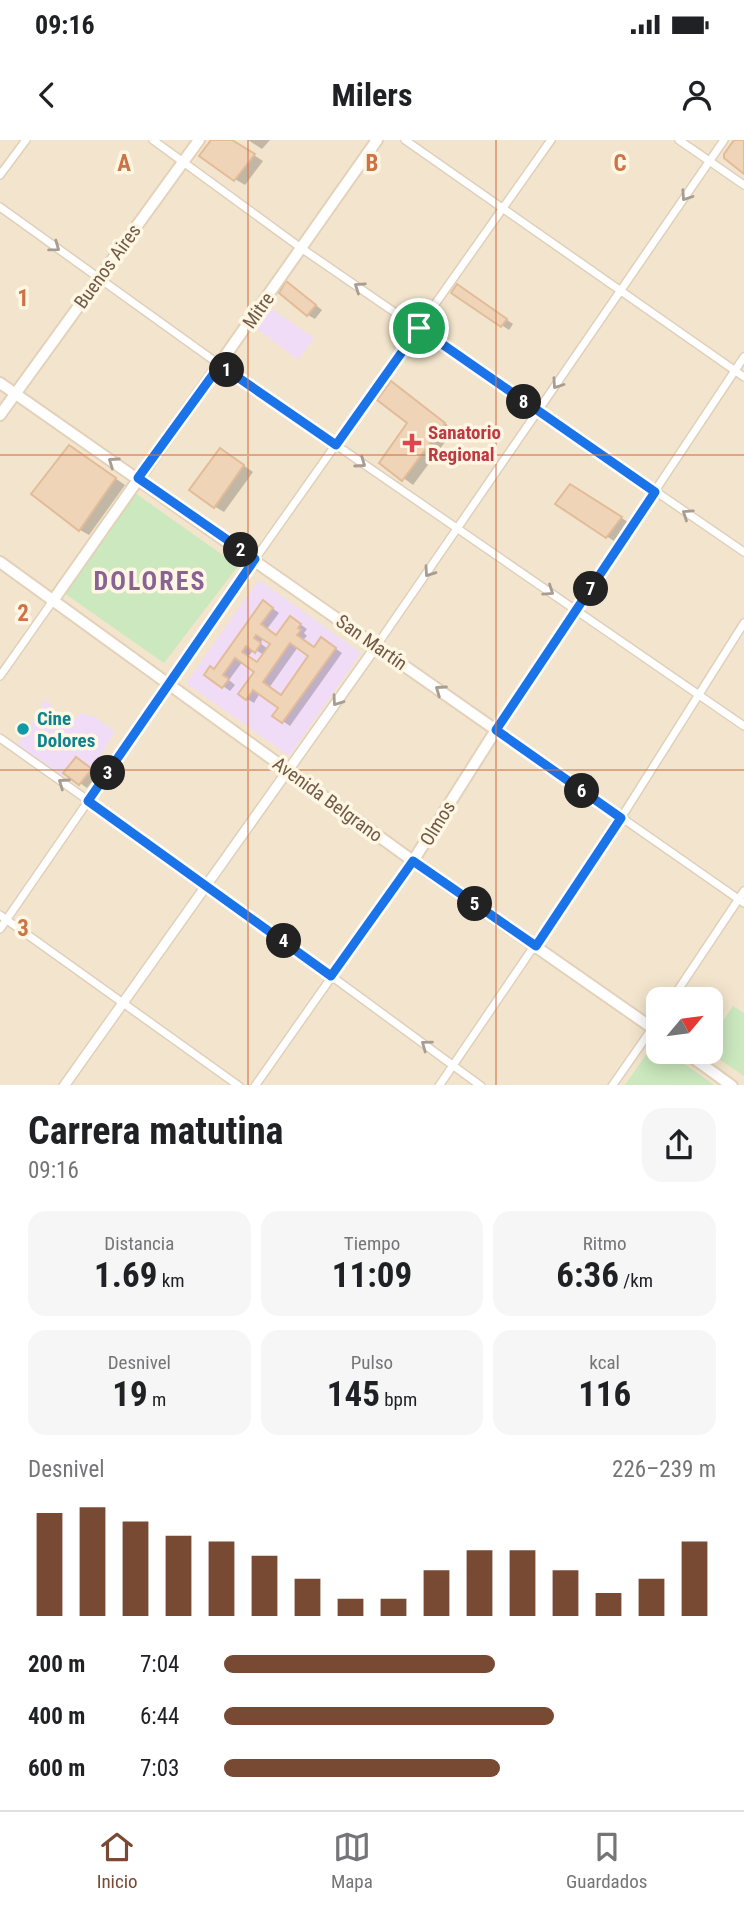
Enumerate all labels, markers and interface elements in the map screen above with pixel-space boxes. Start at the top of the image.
text: 09:16 [35,10,95,40]
icon: back [28,76,66,114]
text: Milers [332,76,412,114]
icon: person [678,76,716,114]
text: A [117,150,131,177]
text: B [366,150,378,177]
text: C [613,150,627,177]
one-way arrow [682,188,694,201]
street label: Buenos Aires [69,220,146,313]
one-way arrow [47,239,60,252]
one-way arrow [354,283,367,295]
text: 1 [17,285,29,312]
street label: Mitre [238,288,279,333]
pin [389,298,449,358]
icon: arrive [400,309,438,347]
pin: 1 [210,352,244,387]
text: 1 [222,358,231,381]
one-way arrow [553,376,565,389]
pin: 8 [506,384,542,420]
text: 8 [519,390,528,413]
place label: Sanatorio Regional [428,421,501,466]
marker: Sanatorio Regional [402,433,422,453]
one-way arrow [353,455,366,467]
one-way arrow [108,457,121,470]
one-way arrow [682,510,695,522]
pin: 2 [224,532,258,568]
text: 2 [236,538,245,561]
one-way arrow [425,564,437,577]
district label: DOLORES [94,566,206,596]
pin: 7 [574,572,608,606]
text: 7 [586,577,595,600]
one-way arrow [541,583,554,596]
text: 2 [17,600,29,627]
street label: San Martín [332,610,412,675]
one-way arrow [435,686,448,698]
one-way arrow [333,693,346,706]
place label: Cine Dolores [37,707,95,752]
marker: Cine Dolores [15,721,31,737]
street label: Avenida Belgrano [268,752,387,847]
pin: 3 [90,756,126,790]
text: 3 [103,761,112,784]
pin: 6 [564,774,600,808]
one-way arrow [58,779,71,791]
text: 6 [577,779,586,802]
street label: Olmos [415,797,460,850]
pin: 5 [458,886,492,922]
text: 5 [470,892,479,915]
text: 3 [17,915,29,942]
pin: 4 [266,924,302,958]
text: 4 [279,929,288,952]
north arrow [646,987,723,1064]
map controls [646,987,723,1064]
one-way arrow [421,1041,433,1053]
button: share [642,1108,716,1182]
text: Carrera matutina [28,1109,284,1153]
text: 09:16 [28,1157,79,1184]
text: Distancia [104,1232,174,1255]
text: Tiempo [344,1232,400,1255]
text: Ritmo [583,1232,627,1255]
text: 1.69 [94,1255,157,1296]
text: 11:09 [332,1255,412,1296]
text: 6:36 [556,1255,619,1296]
text: km [157,1269,185,1292]
text: /km [619,1269,653,1292]
text: Desnivel [108,1351,171,1374]
text: Pulso [351,1351,393,1374]
text: kcal [589,1351,620,1374]
text: 19 [112,1374,148,1415]
text: 145 [327,1374,380,1415]
text: 116 [578,1374,631,1415]
text: m [148,1388,166,1411]
text: bpm [380,1388,417,1411]
text: Desnivel [28,1456,105,1483]
text: 226–239 m [612,1456,716,1483]
text: 200 m [28,1651,85,1678]
text: 7:04 [140,1651,179,1678]
text: 400 m [28,1703,85,1730]
text: 6:44 [140,1703,179,1730]
text: 600 m [28,1755,85,1782]
text: 7:03 [140,1755,179,1782]
tab: Inicio [97,1828,138,1893]
tab: Mapa [331,1828,373,1893]
tab: Guardados [566,1828,647,1893]

